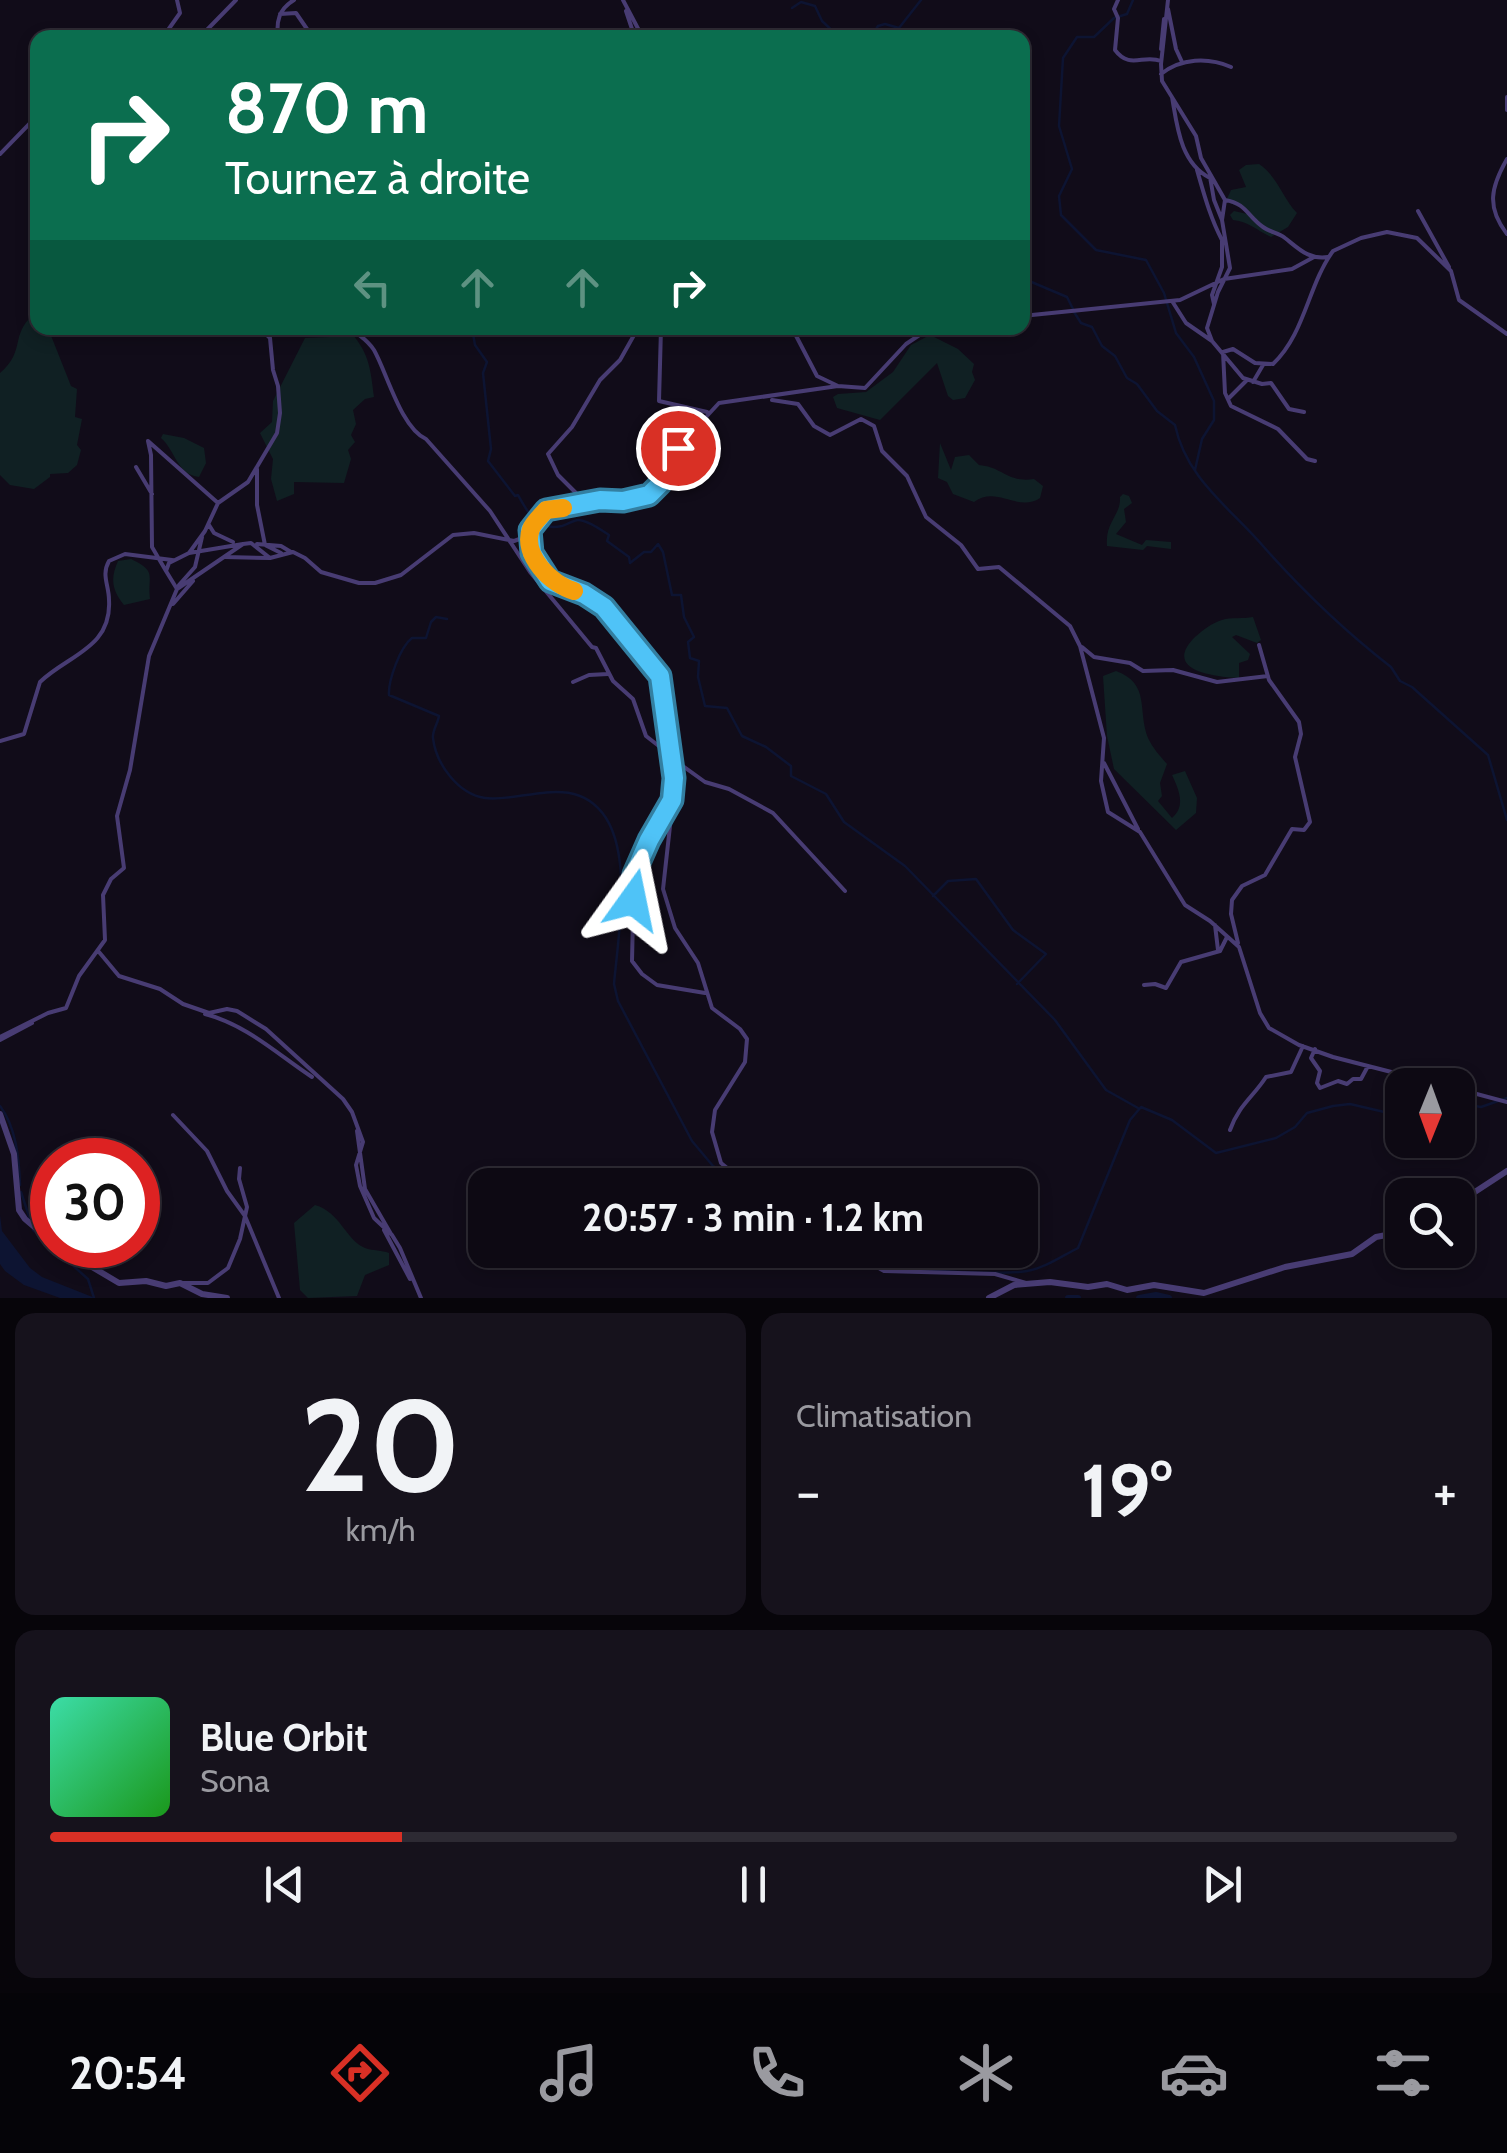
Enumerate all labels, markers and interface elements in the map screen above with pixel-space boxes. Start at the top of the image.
text: 870 m [225,65,428,151]
icon: right [60,70,190,200]
text: Tournez à droite [225,151,530,205]
icon: left [345,260,400,315]
icon: ahead [450,260,505,315]
icon: ahead [555,260,610,315]
icon: right [660,260,715,315]
pin [636,406,721,491]
icon: arrive [651,421,706,476]
position arrow [581,848,685,952]
north arrow [1385,1068,1475,1158]
map controls [1385,1068,1475,1268]
speed limit sign: 30 [30,1138,160,1268]
button: search [1385,1178,1475,1268]
text: 20:57 · 3 min · 1.2 km [582,1194,924,1241]
text: 20 [300,1366,461,1524]
text: Climatisation [796,1396,972,1435]
text: 19° [1081,1445,1172,1536]
text: − [796,1458,820,1525]
text: + [1433,1458,1457,1525]
text: km/h [345,1510,416,1549]
text: Blue Orbit [200,1714,368,1761]
text: Sona [200,1761,270,1800]
icon: previous [257,1857,312,1912]
icon: pause [726,1857,781,1912]
icon: next [1195,1857,1250,1912]
icon: directions [325,2038,395,2108]
icon: music [534,2038,604,2108]
icon: phone [742,2038,812,2108]
icon: climate [951,2038,1021,2108]
icon: car [1159,2038,1229,2108]
icon: filters [1368,2038,1438,2108]
text: 20:54 [69,2046,187,2100]

